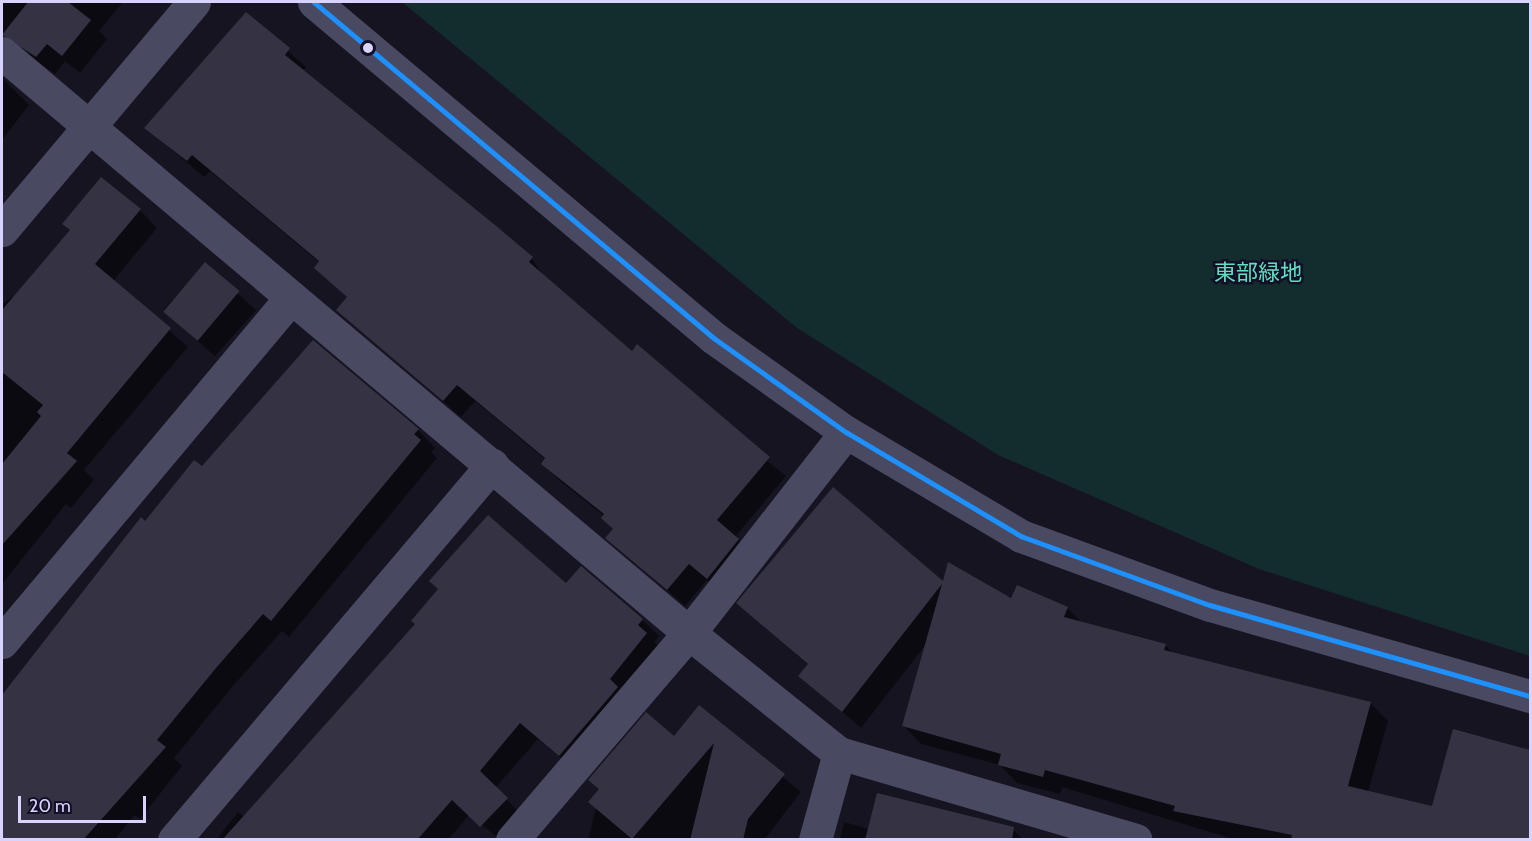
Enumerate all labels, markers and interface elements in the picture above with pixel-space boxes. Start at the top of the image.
unlabelled marker [362,42,374,54]
park label: 東部緑地 [1214,260,1302,286]
scale bar [21,784,148,822]
text: 20 m [29,795,71,817]

